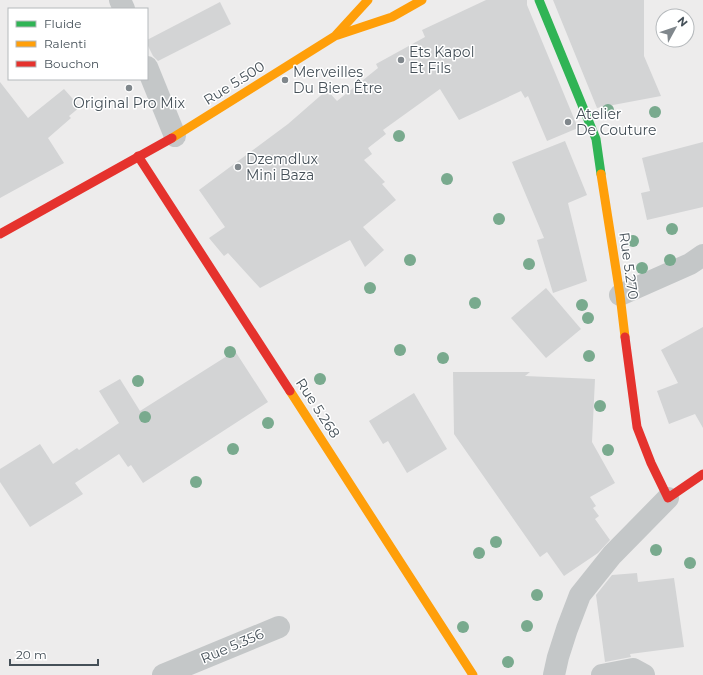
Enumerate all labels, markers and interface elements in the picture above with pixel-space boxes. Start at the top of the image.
legend [8,8,148,80]
north arrow [655,8,695,48]
text: N [674,14,691,29]
text: Fluide [44,16,82,31]
text: Ralenti [44,36,86,51]
place label: Ets Kapol Et Fils [409,43,474,77]
marker: Ets Kapol Et Fils [396,55,406,65]
text: Bouchon [44,56,99,71]
street label: Rue 5.500 [200,57,268,109]
place label: Merveilles Du Bien Être [293,63,382,97]
marker: Merveilles Du Bien Être [280,75,290,85]
marker: Original Pro Mix [124,83,134,93]
place label: Original Pro Mix [73,94,185,112]
place label: Atelier De Couture [576,105,656,139]
marker: Atelier De Couture [563,117,573,127]
place label: Dzemdlux Mini Baza [246,150,319,184]
marker: Dzemdlux Mini Baza [233,162,243,172]
street label: Rue 5.270 [615,231,643,301]
street label: Rue 5.268 [292,375,344,441]
street label: Rue 5.356 [198,624,267,667]
scale bar [10,641,98,667]
text: 20 m [16,647,47,662]

